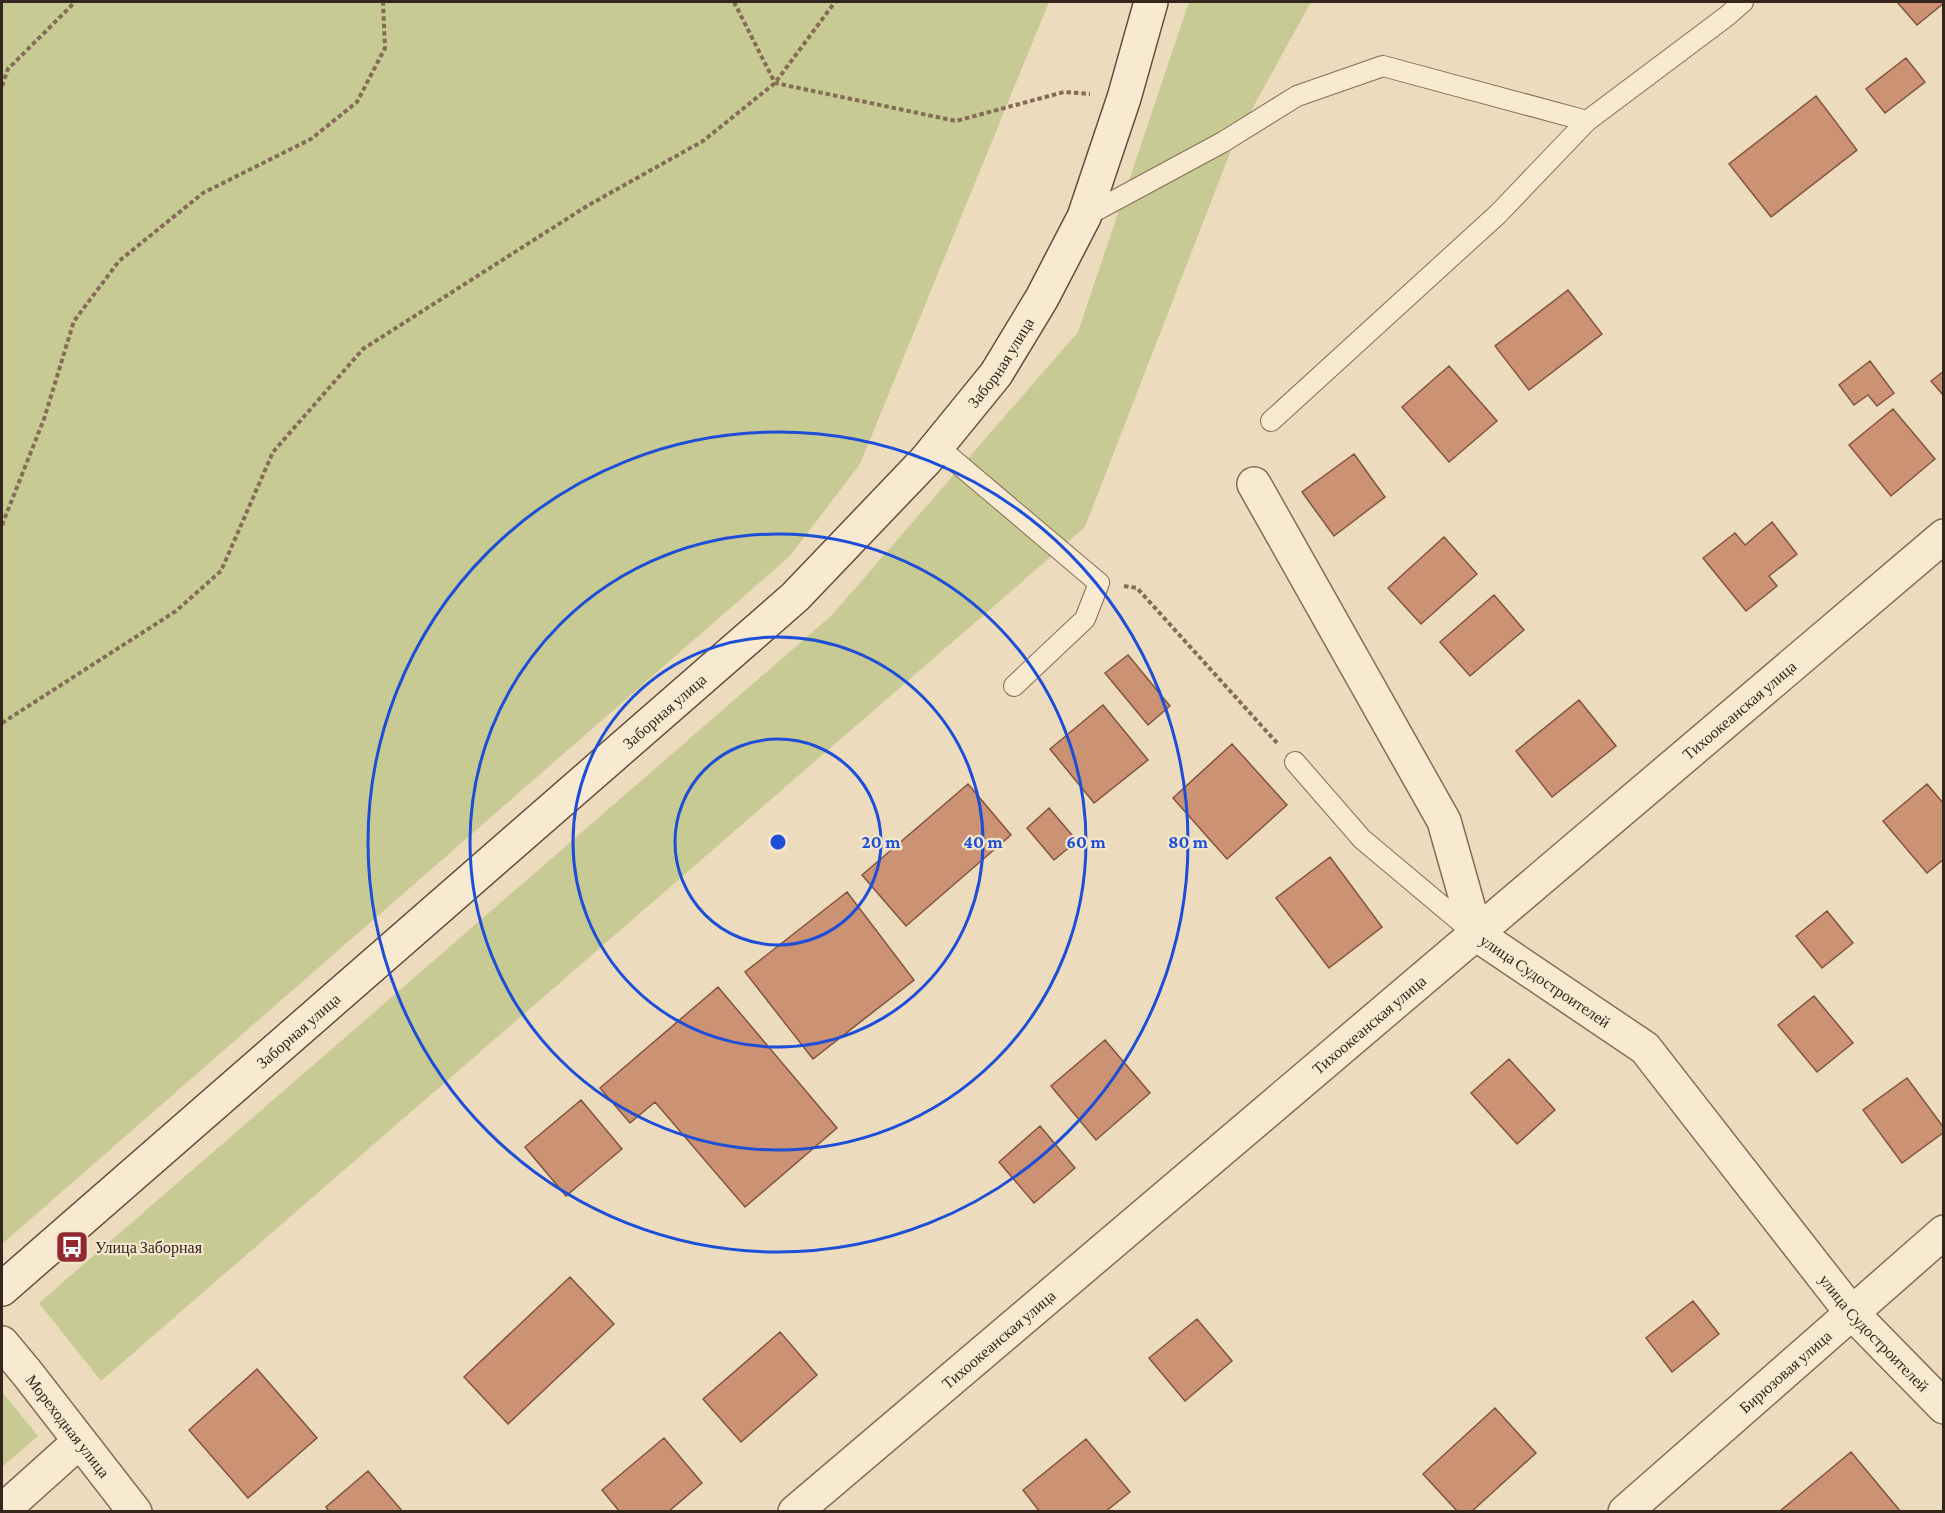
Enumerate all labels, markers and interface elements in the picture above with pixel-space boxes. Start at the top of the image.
street label: Заборная улица [964,315,1037,411]
street label: Тихоокеанская улица [1680,657,1800,763]
street label: Заборная улица [620,671,710,752]
centre of rings [768,832,788,852]
text: 20 m [862,832,901,852]
text: 40 m [963,832,1003,852]
text: 60 m [1066,832,1106,852]
text: 80 m [1168,832,1209,852]
street label: улица Судостроителей [1476,931,1614,1031]
street label: Тихоокеанская улица [1309,972,1429,1078]
street label: Заборная улица [253,990,344,1072]
bus stop icon: Улица Заборная [54,1229,90,1265]
place label: Улица Заборная [95,1239,203,1257]
street label: улица Судостроителей [1815,1271,1932,1395]
street label: Тихоокеанская улица [939,1287,1059,1392]
street label: Бирюзовая улица [1736,1327,1835,1417]
street label: Мореходная улица [23,1371,113,1481]

